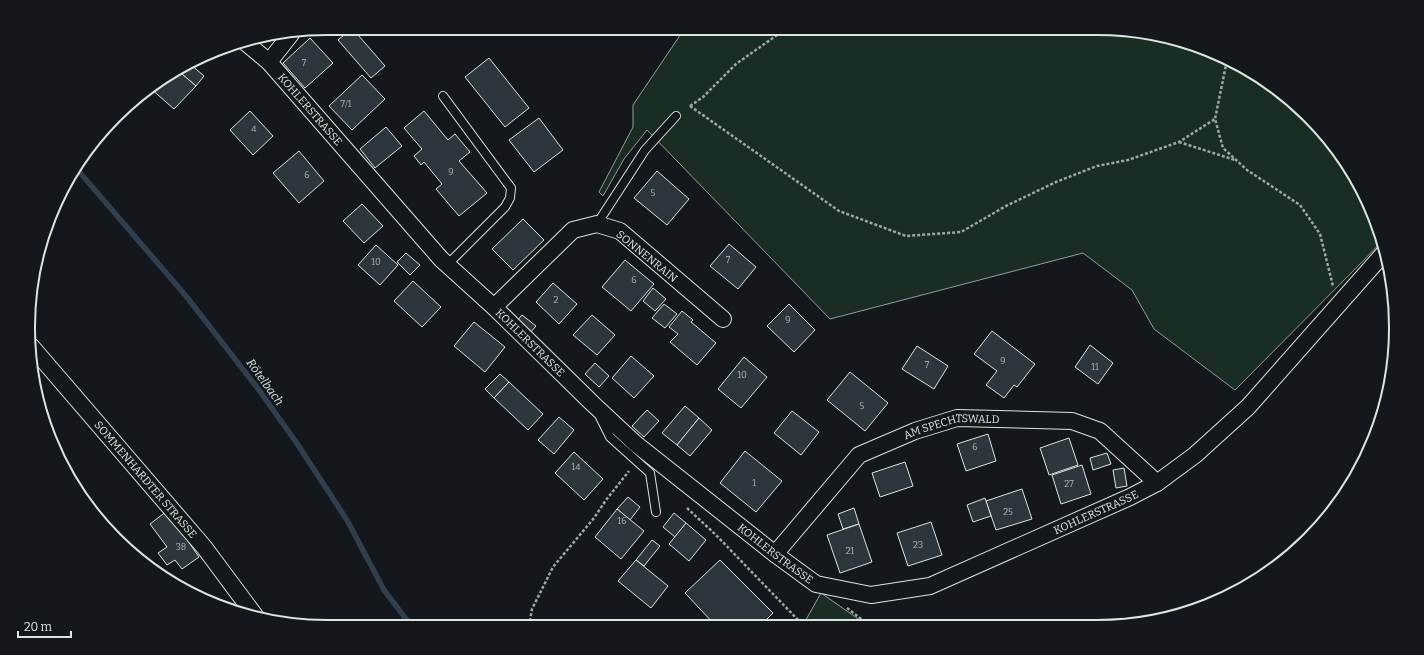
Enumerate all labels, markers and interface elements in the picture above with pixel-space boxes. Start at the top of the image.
house number: 7 [302,58,307,68]
street label: KOHLERSTRASSE [275,71,345,148]
house number: 7/1 [340,99,352,109]
house number: 4 [251,124,257,134]
house number: 9 [448,167,454,177]
house number: 6 [304,170,310,180]
house number: 5 [651,188,656,198]
street label: SONNENRAIN [613,228,680,285]
house number: 7 [726,255,731,265]
house number: 10 [371,257,381,267]
house number: 6 [631,275,637,285]
house number: 2 [554,295,559,305]
street label: KOHLERSTRASSE [493,306,567,380]
house number: 9 [785,315,791,325]
water label: Rötelbach [243,356,287,408]
house number: 9 [1000,356,1006,366]
house number: 7 [925,360,930,370]
house number: 11 [1091,362,1099,372]
house number: 10 [737,370,747,380]
house number: 5 [860,401,865,411]
street label: AM SPECHTSWALD [902,412,1000,442]
street label: SOMMENHARDTER STRASSE [92,419,199,541]
house number: 6 [972,442,978,452]
house number: 14 [572,462,581,472]
house number: 1 [752,478,756,488]
house number: 27 [1064,479,1074,489]
street label: KOHLERSTRASSE [1052,488,1141,537]
house number: 25 [1003,507,1013,517]
house number: 16 [618,516,626,526]
street label: KOHLERSTRASSE [735,521,816,587]
house number: 23 [913,540,923,550]
house number: 38 [176,542,186,552]
house number: 21 [846,546,855,556]
scale bar [18,613,71,639]
text: 20 m [24,620,53,634]

